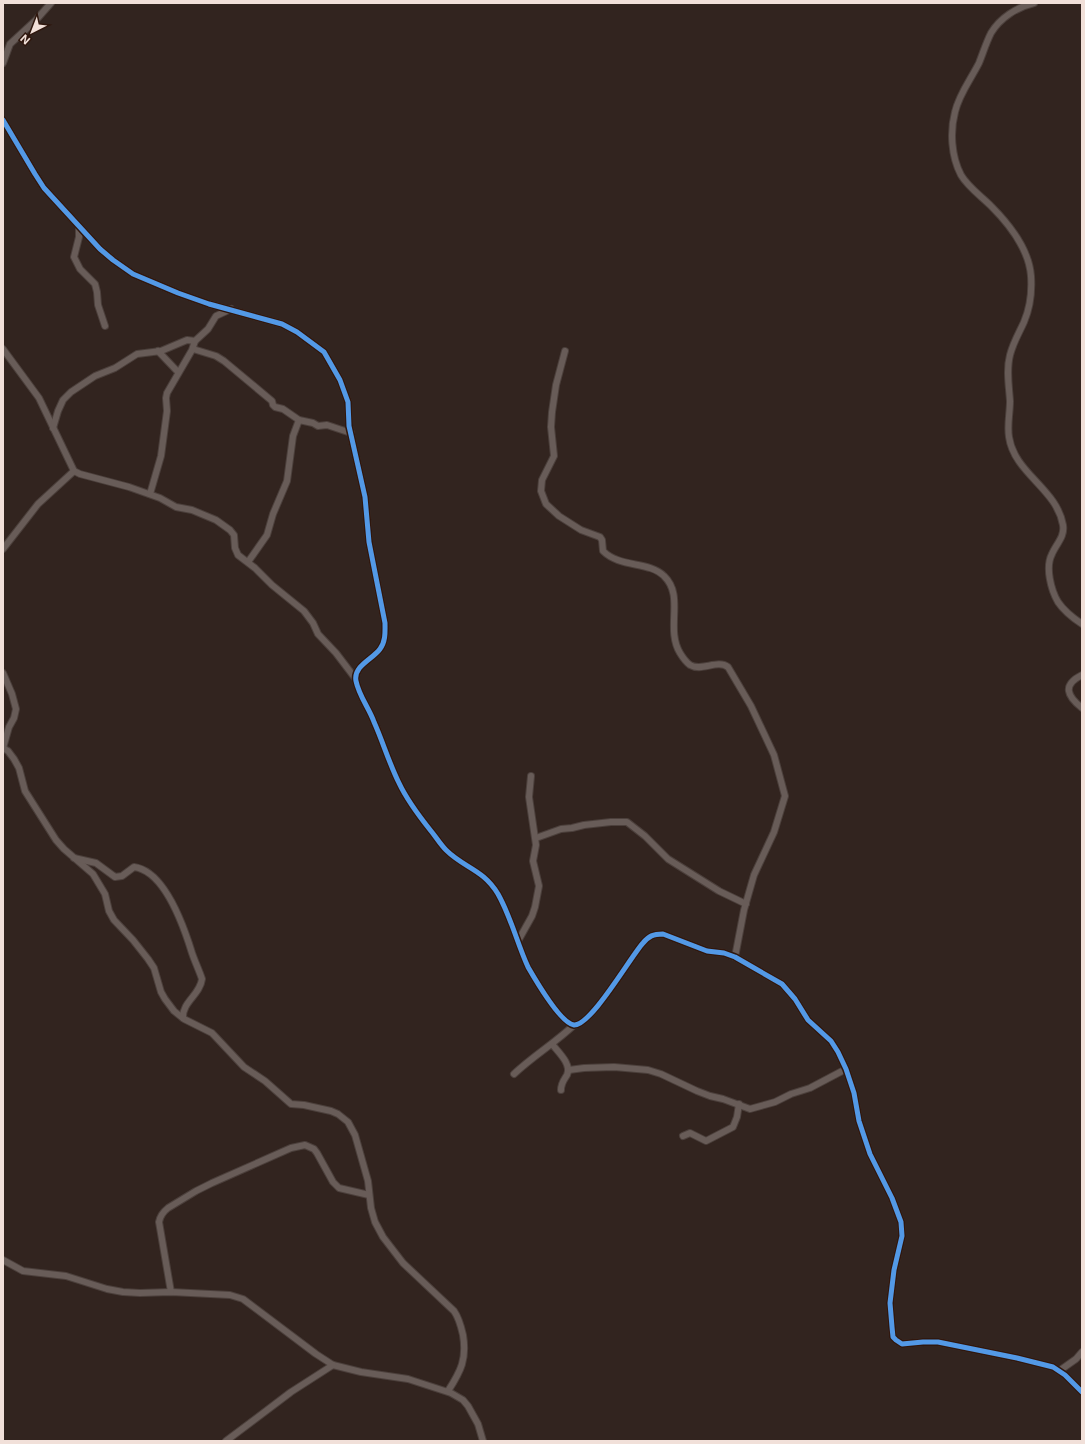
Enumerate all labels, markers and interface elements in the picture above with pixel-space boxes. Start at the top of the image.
north arrow [12,12,52,52]
text: N [18,31,33,47]

